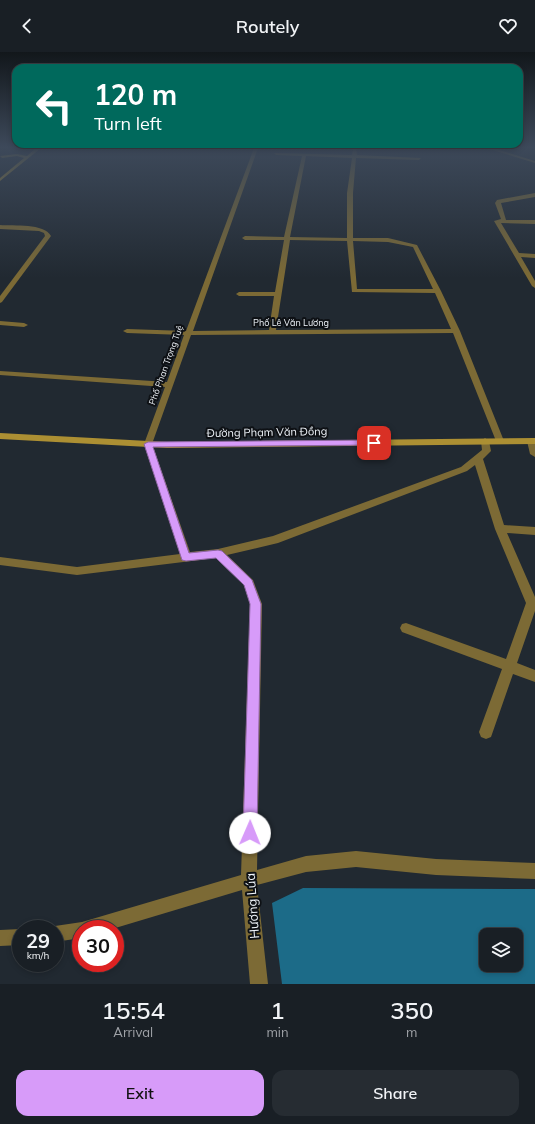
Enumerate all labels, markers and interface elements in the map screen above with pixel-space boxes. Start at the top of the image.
icon: back [16,15,38,37]
text: Routely [236,15,299,38]
icon: heart [497,15,519,37]
text: 120 m [94,77,177,112]
icon: left [28,80,80,132]
text: Turn left [94,112,162,135]
street label: Phố Lê Văn Lương [253,317,329,328]
street label: Phố Phan Trọng Tuệ [146,323,185,406]
street label: Đường Phạm Văn Đồng [207,424,327,440]
pin [357,426,391,460]
icon: arrive [363,432,385,454]
position arrow [229,812,271,854]
street label: Hương Lúa [242,873,262,939]
speed limit sign: 30 [72,920,124,972]
text: 29 [26,928,50,953]
map controls [479,928,523,972]
button: layers [479,928,523,972]
text: km/h [27,949,49,962]
text: 15:54 [102,995,165,1025]
text: 1 [270,995,285,1025]
text: 350 [390,995,433,1025]
text: Arrival [113,1024,153,1040]
text: min [266,1024,289,1040]
text: m [406,1024,417,1040]
button: Exit [16,1070,264,1116]
button: Share [272,1070,519,1116]

